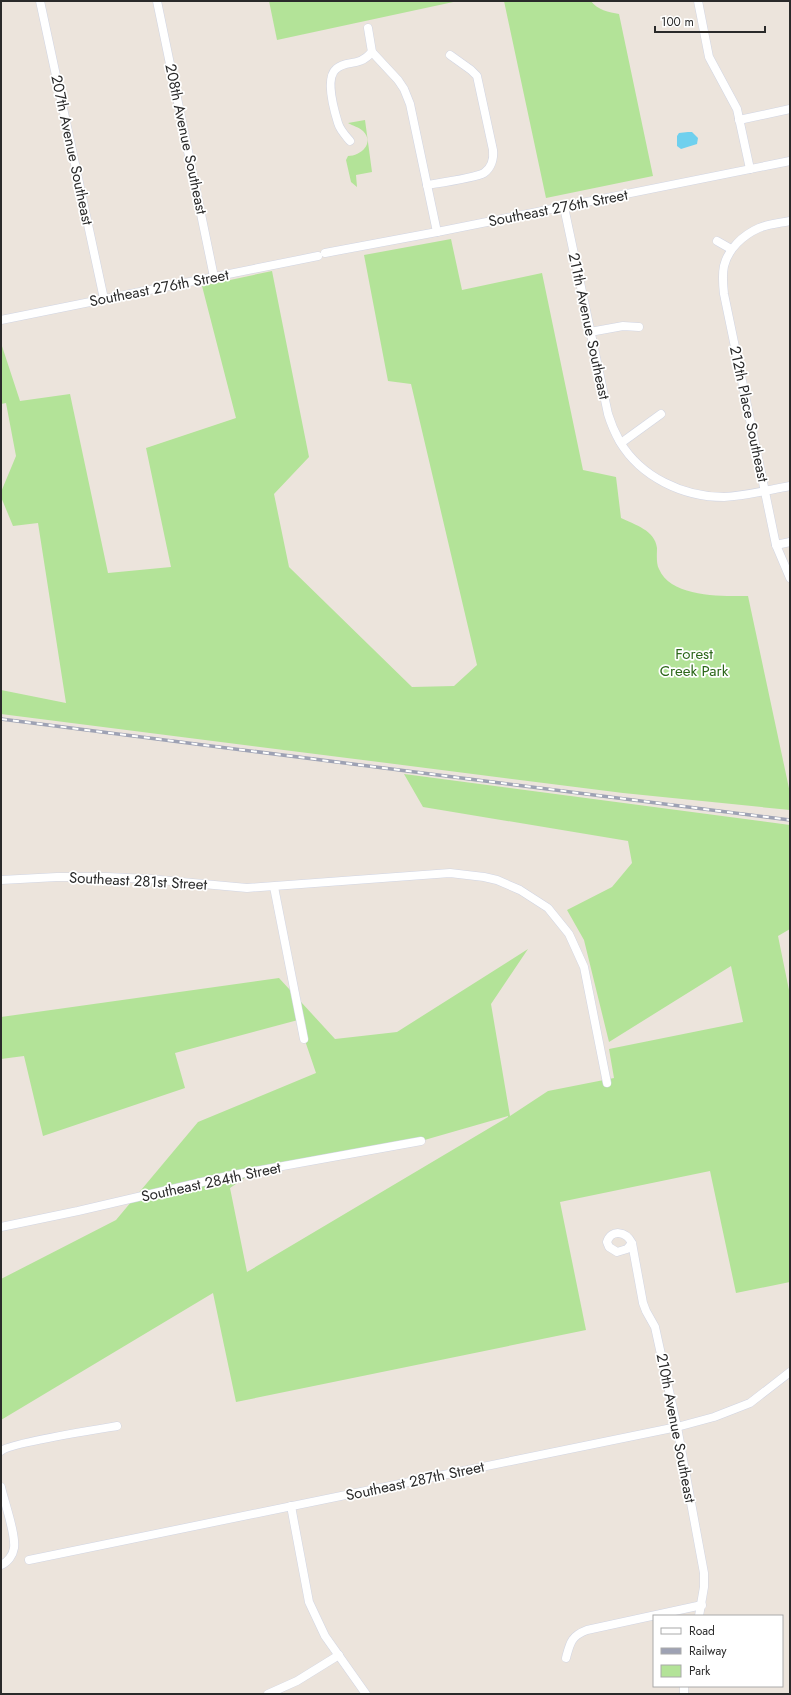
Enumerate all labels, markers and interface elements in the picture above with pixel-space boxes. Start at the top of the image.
scale bar [655,8,765,34]
text: 100 m [661,13,694,31]
street label: 208th Avenue Southeast [159,62,213,217]
street label: 207th Avenue Southeast [45,73,99,227]
street label: Southeast 276th Street [486,184,630,232]
street label: 211th Avenue Southeast [563,251,615,402]
street label: Southeast 276th Street [87,264,231,312]
street label: 212th Place Southeast [724,344,774,484]
park label: Forest Creek Park [660,643,729,682]
street label: Southeast 281st Street [68,866,208,896]
street label: Southeast 284th Street [139,1156,283,1208]
street label: 210th Avenue Southeast [651,1351,701,1505]
street label: Southeast 287th Street [344,1456,487,1506]
legend [653,1615,783,1687]
text: Road [689,1622,715,1640]
text: Railway [689,1642,727,1660]
text: Park [689,1662,711,1680]

